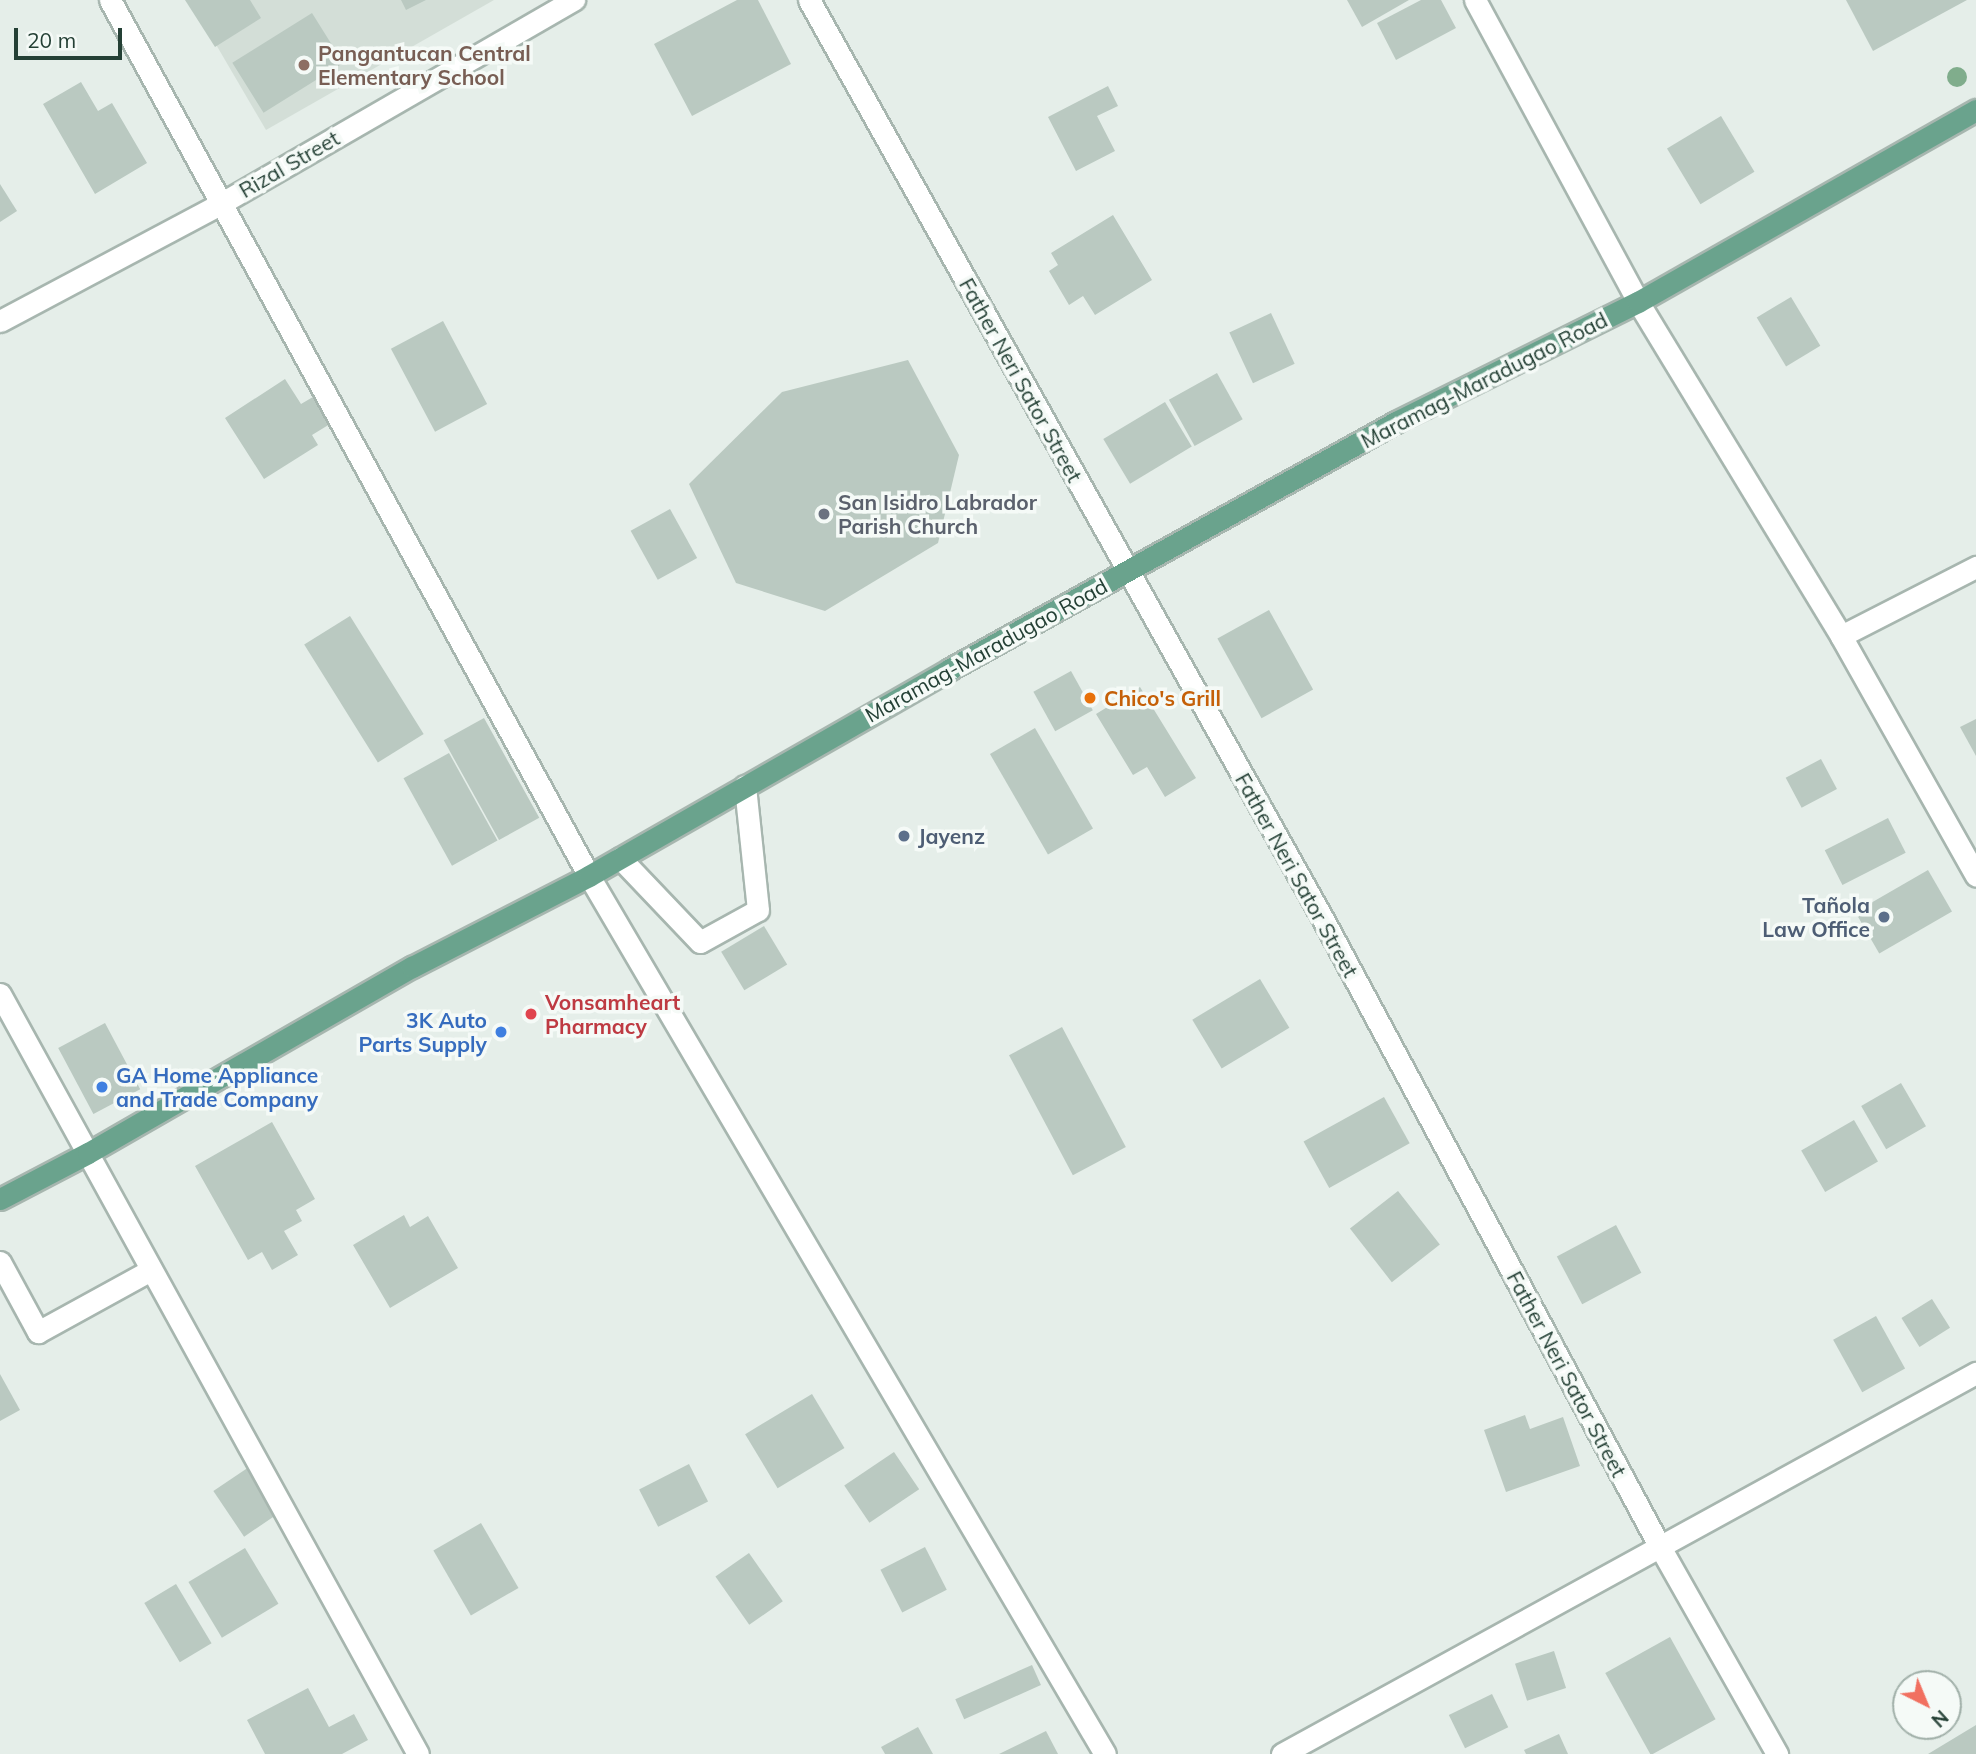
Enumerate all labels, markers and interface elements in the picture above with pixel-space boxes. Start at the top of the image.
scale bar [18,14,126,58]
text: 20 m [27,27,76,53]
place label: Pangantucan Central Elementary School [318,40,531,90]
marker: Pangantucan Central Elementary School [296,57,312,73]
street label: Rizal Street [234,125,344,203]
street label: Father Neri Sator Street [954,274,1088,486]
street label: Maramag-Maradugao Road [1357,307,1611,453]
place label: San Isidro Labrador Parish Church [838,489,1037,539]
marker: San Isidro Labrador Parish Church [816,506,832,522]
street label: Maramag-Maradugao Road [860,573,1112,727]
place label: Chico's Grill [1104,685,1221,711]
marker: Chico's Grill [1082,690,1098,706]
street label: Father Neri Sator Street [1230,769,1364,981]
place label: Jayenz [918,823,985,849]
marker: Jayenz [896,828,912,844]
place label: Tañola Law Office [1762,892,1870,942]
marker: Tañola Law Office [1876,909,1892,925]
place label: Vonsamheart Pharmacy [545,989,680,1039]
marker: Vonsamheart Pharmacy [523,1006,539,1022]
place label: 3K Auto Parts Supply [358,1007,487,1057]
marker: 3K Auto Parts Supply [493,1024,509,1040]
place label: GA Home Appliance and Trade Company [116,1062,318,1112]
marker: GA Home Appliance and Trade Company [94,1079,110,1095]
street label: Father Neri Sator Street [1502,1267,1632,1481]
north arrow [1892,1670,1962,1740]
text: N [1927,1705,1953,1733]

